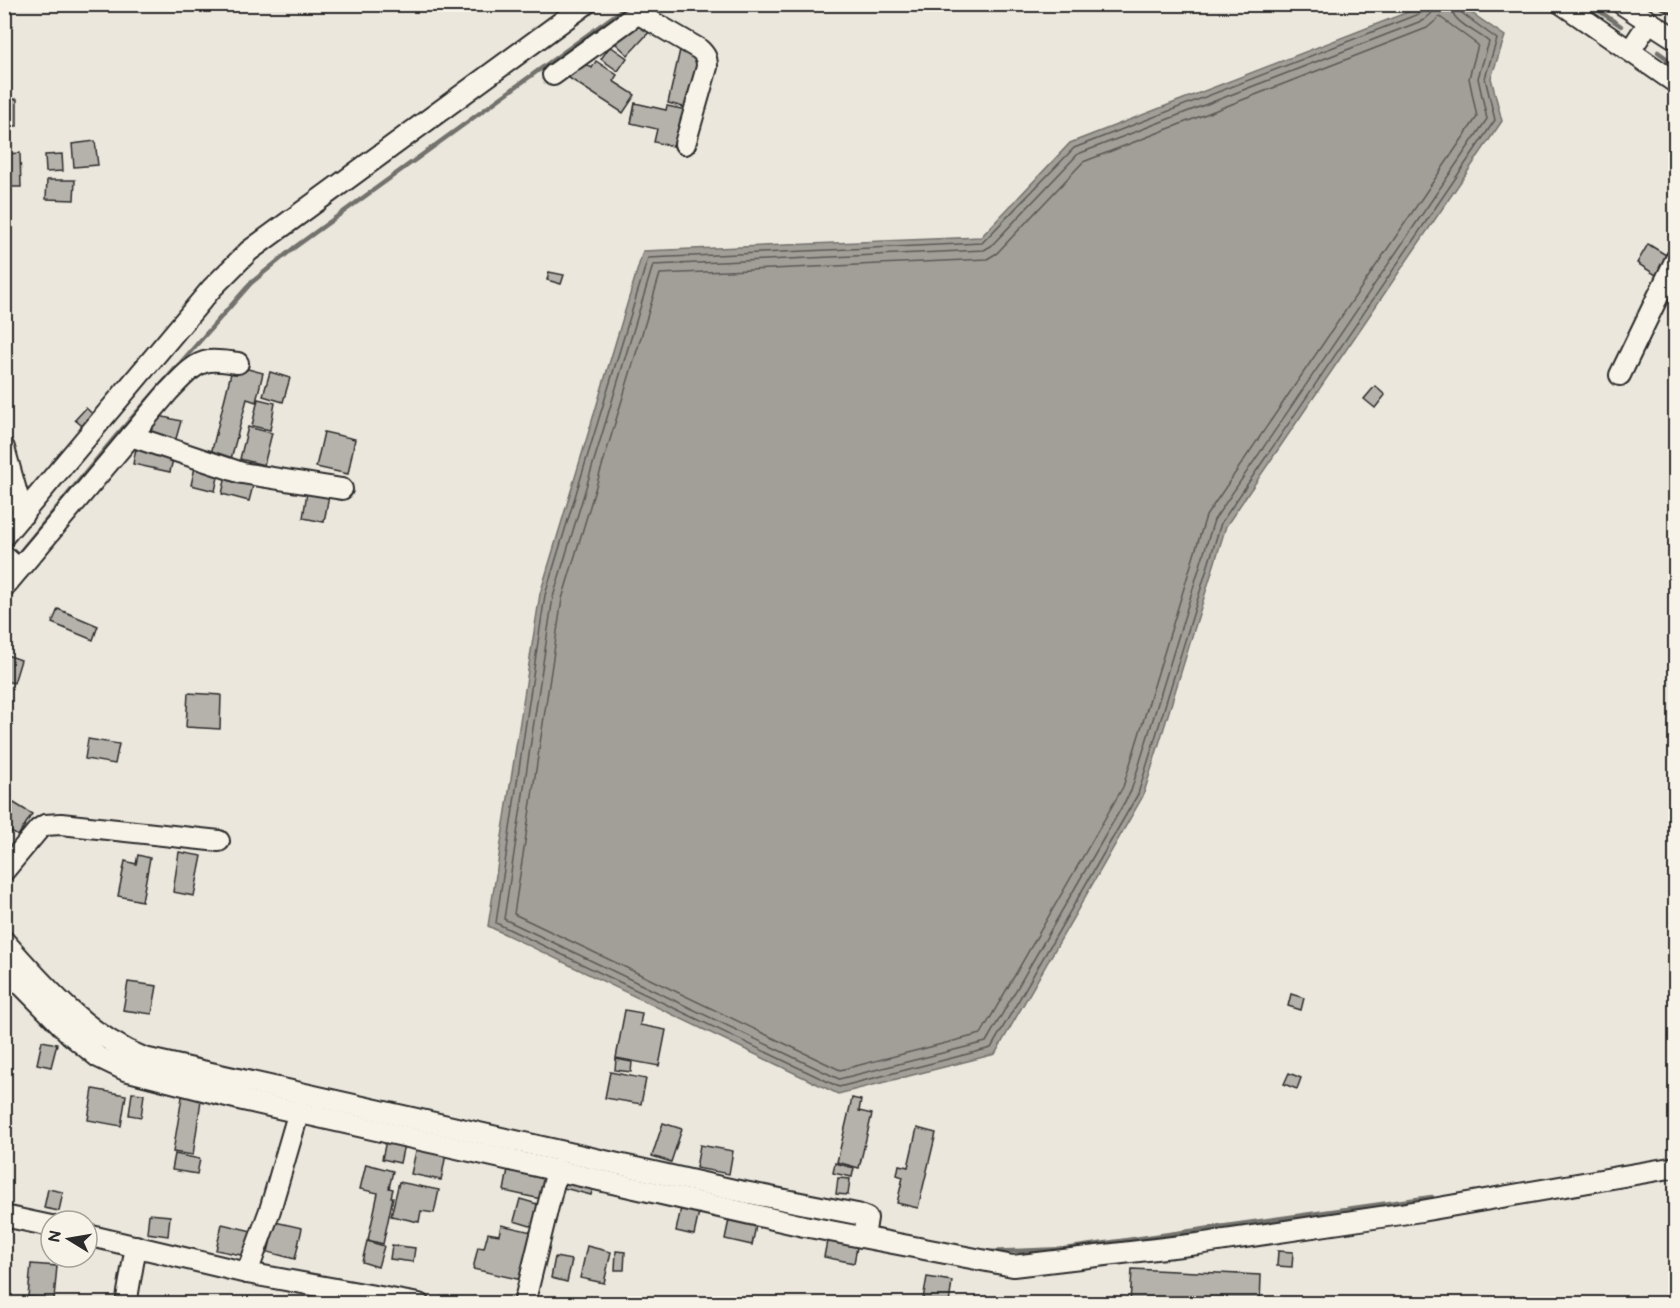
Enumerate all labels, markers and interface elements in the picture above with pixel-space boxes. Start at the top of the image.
north arrow [39,1209,99,1269]
text: N [45,1229,66,1244]

